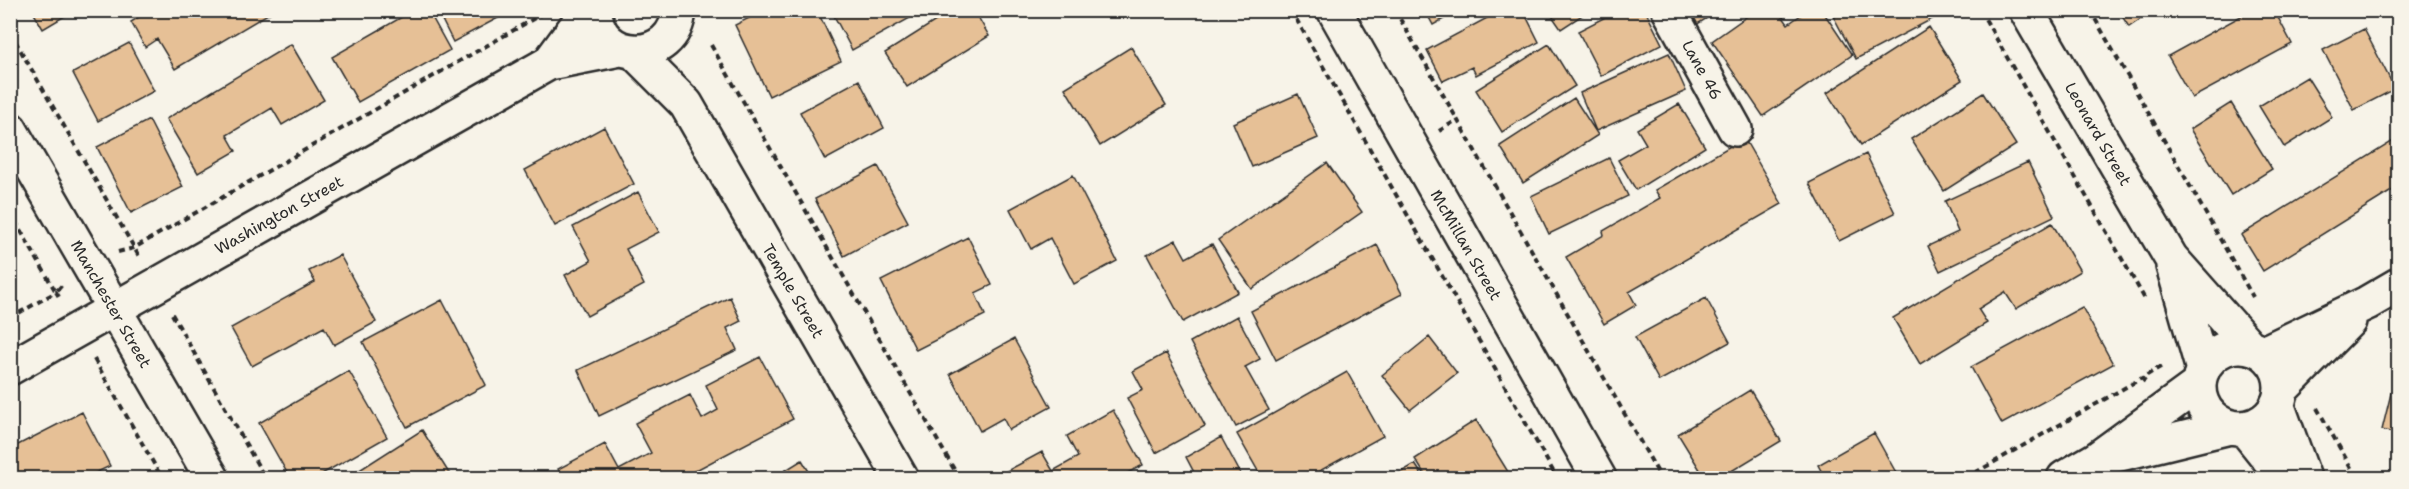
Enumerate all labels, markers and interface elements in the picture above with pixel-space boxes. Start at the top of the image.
street label: Lane 46 [1677,37,1727,103]
street label: Leonard Street [2060,79,2136,189]
street label: Washington Street [211,171,347,259]
street label: McMillan Street [1426,186,1506,304]
street label: Manchester Street [66,236,156,372]
street label: Temple Street [757,240,829,342]

